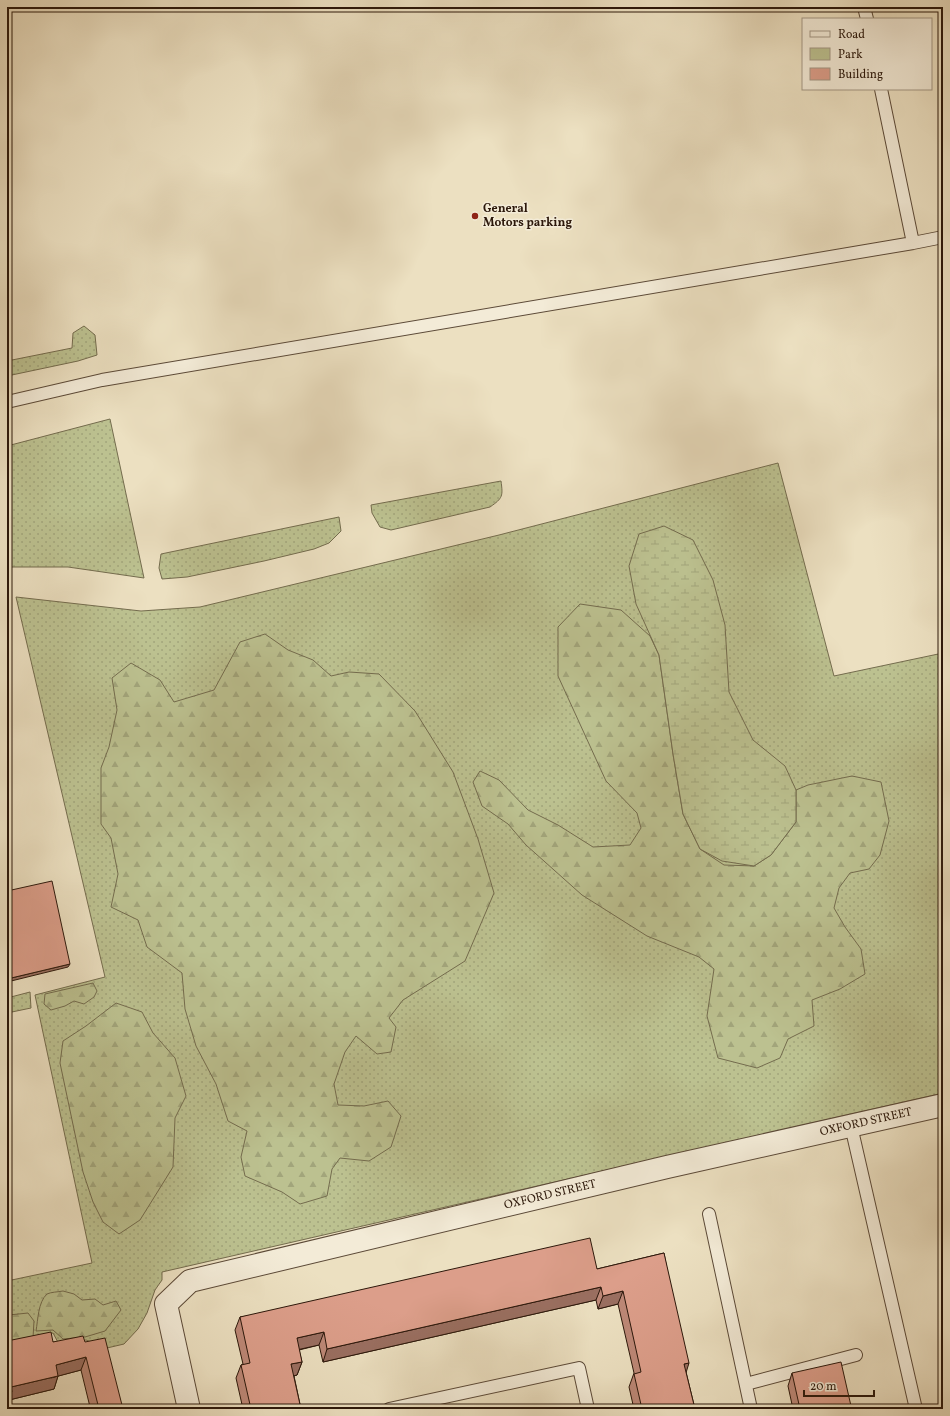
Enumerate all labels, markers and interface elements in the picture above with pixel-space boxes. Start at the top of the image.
legend [802,18,932,90]
text: Road [838,27,865,43]
text: Park [838,47,863,63]
text: Building [838,67,883,83]
place label: General Motors parking [483,201,572,231]
marker: General Motors parking [470,211,480,221]
street label: OXFORD STREET [818,1104,914,1140]
street label: OXFORD STREET [503,1176,598,1214]
scale bar [804,1372,874,1398]
text: 20 m [810,1379,837,1395]

